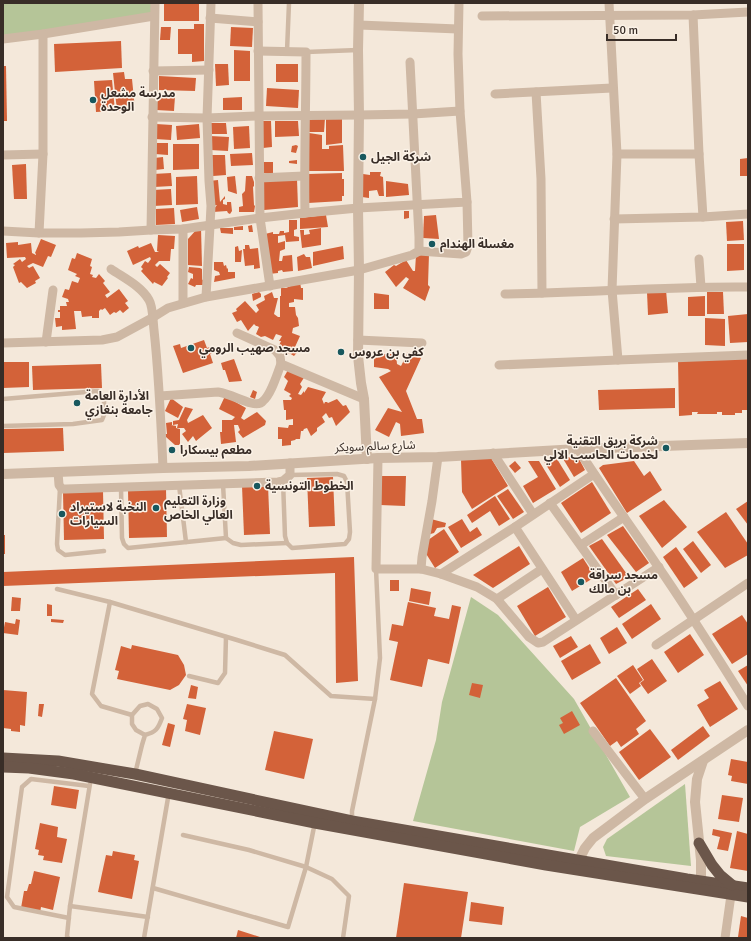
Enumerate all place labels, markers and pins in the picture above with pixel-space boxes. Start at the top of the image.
place label: مدرسة مشعل الوحدة [101,86,175,115]
marker: مدرسة مشعل الوحدة [88,95,98,105]
place label: شركة الجيل [371,150,431,165]
marker: شركة الجيل [358,152,368,162]
place label: مغسلة الهندام [440,237,514,253]
marker: مغسلة الهندام [427,239,437,249]
place label: مسجد صهيب الرومي [199,341,310,358]
marker: مسجد صهيب الرومي [186,343,196,353]
place label: كفي بن عروس [349,345,424,362]
marker: كفي بن عروس [336,347,346,357]
place label: الأدارة العامة جامعة بنغازي [85,389,153,420]
marker: الأدارة العامة جامعة بنغازي [72,398,82,408]
place label: شركة بريق التقنية لخدمات الحاسب الالي [544,434,658,465]
place label: مطعم بيسكارا [180,443,252,459]
marker: شركة بريق التقنية لخدمات الحاسب الالي [661,443,671,453]
marker: مطعم بيسكارا [167,445,177,455]
place label: الخطوط التونسية [265,479,354,494]
marker: الخطوط التونسية [252,481,262,491]
place label: وزارة التعليم العالي الخاص [164,494,233,525]
place label: النخبة لاستيراد السيارات [70,500,147,529]
marker: وزارة التعليم العالي الخاص [151,503,161,513]
marker: النخبة لاستيراد السيارات [57,509,67,519]
place label: مسجد سراقة بن مالك [589,568,658,597]
marker: مسجد سراقة بن مالك [576,577,586,587]

